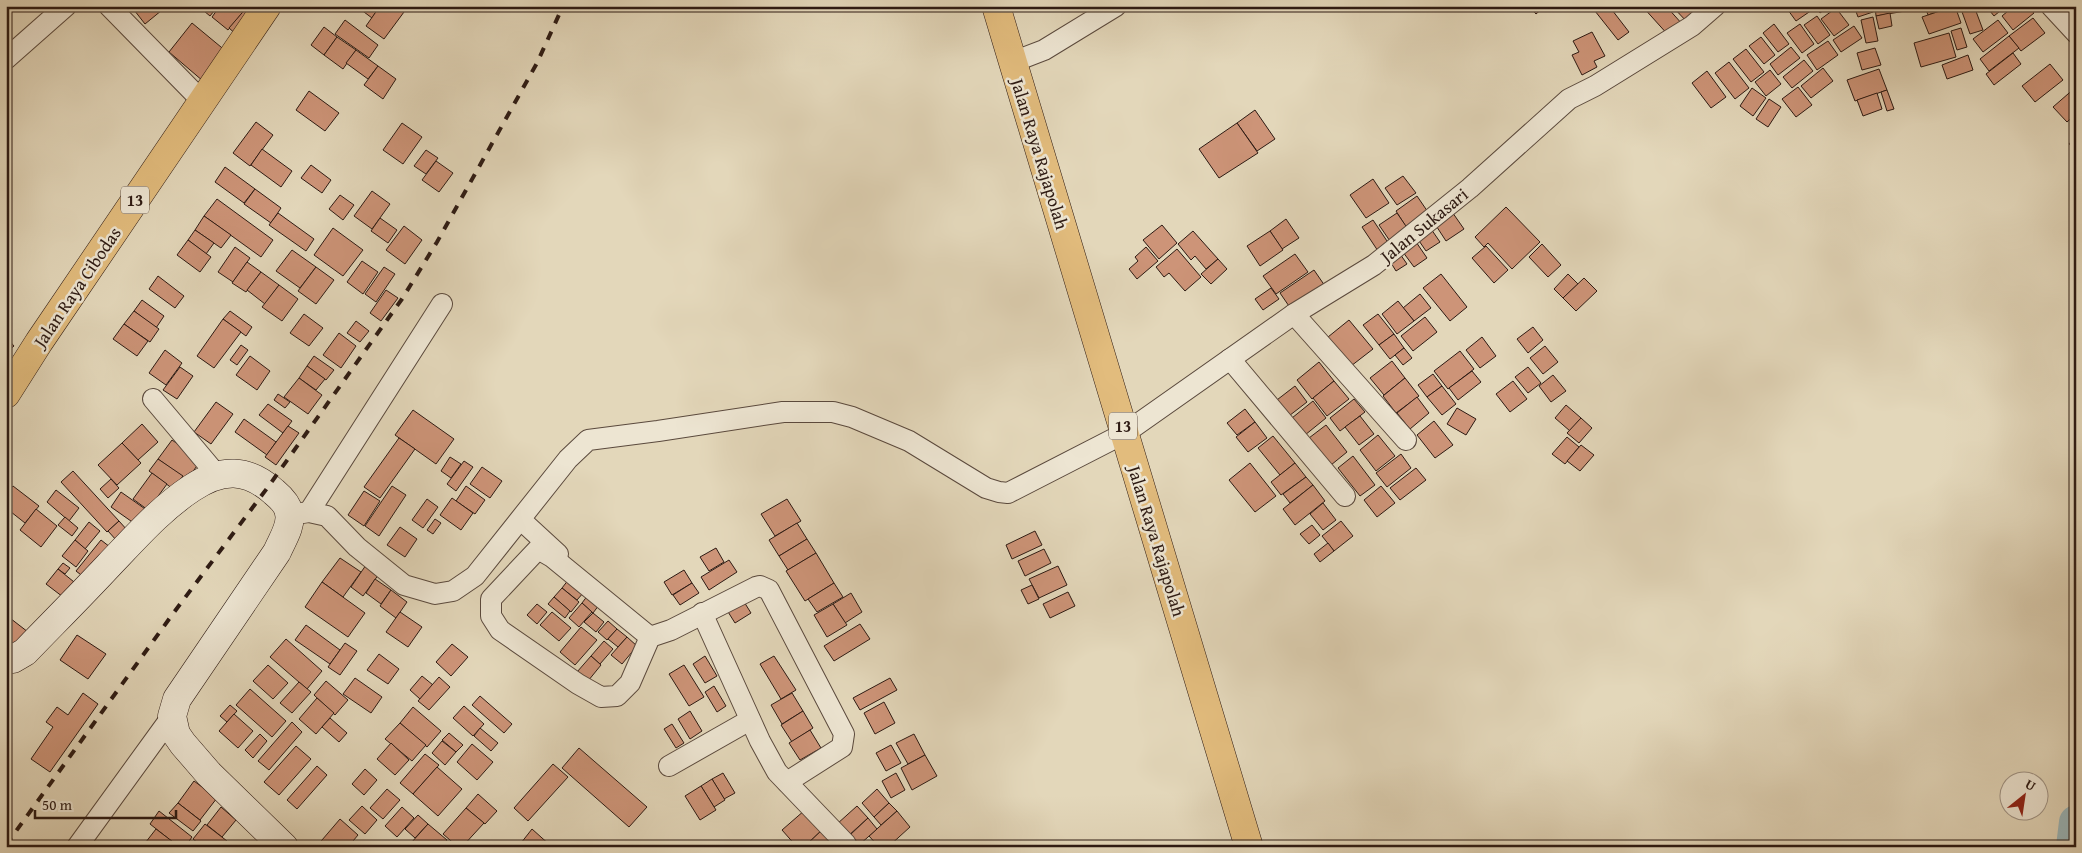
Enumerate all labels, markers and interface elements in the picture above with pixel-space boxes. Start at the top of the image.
street label: Jalan Raya Rajapolah [1004,73,1076,233]
street label: Jalan Sukasari [1373,181,1474,270]
road number: 13 [121,186,149,214]
street label: Jalan Raya Cibodas [25,221,127,354]
road number: 13 [1109,412,1137,440]
street label: Jalan Raya Rajapolah [1121,460,1193,620]
north arrow [2000,770,2050,820]
text: U [2021,774,2040,796]
scale bar [35,788,176,820]
text: 50 m [42,794,73,815]

